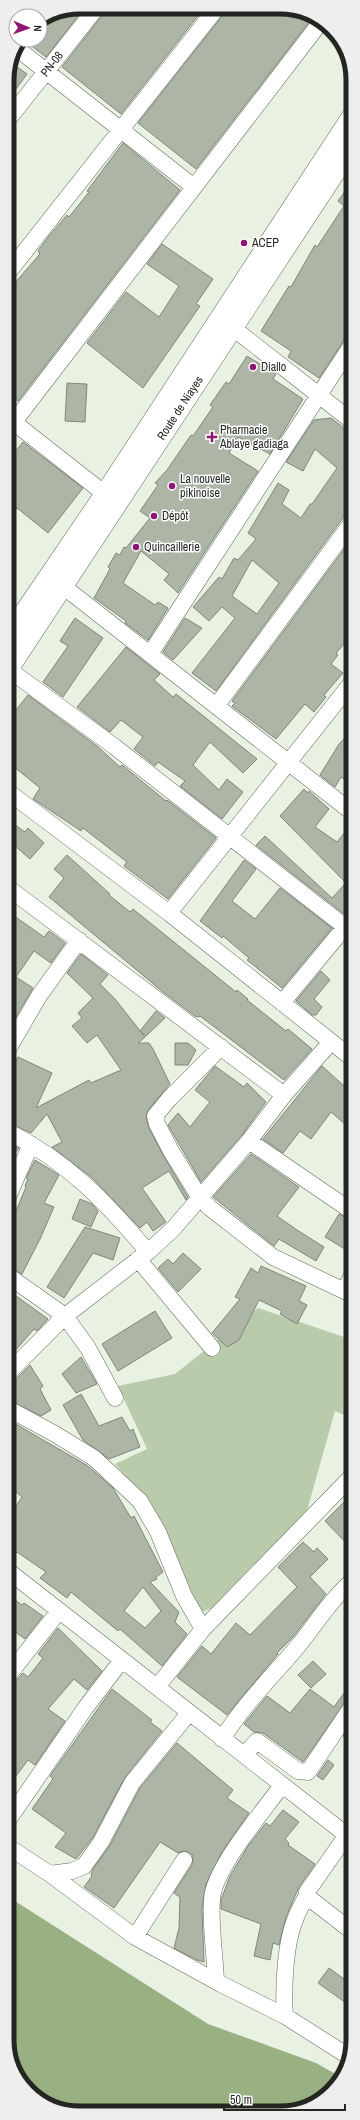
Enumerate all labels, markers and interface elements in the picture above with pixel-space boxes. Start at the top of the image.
north arrow [8,8,48,48]
text: N [31,25,45,32]
street label: PN-08 [37,48,67,80]
place label: ACEP [251,235,279,251]
marker: ACEP [239,238,249,248]
place label: Diallo [261,359,286,375]
marker: Diallo [248,362,258,372]
street label: Route de Niayes [153,373,207,443]
place label: Pharmacie Ablaye gadiaga [219,422,289,452]
marker: Pharmacie Ablaye gadiaga [207,432,217,442]
place label: La nouvelle pikinoise [180,471,230,501]
marker: La nouvelle pikinoise [167,481,177,491]
place label: Dépôt [162,508,189,524]
marker: Dépôt [149,511,159,521]
place label: Quincaillerie [144,539,200,555]
marker: Quincaillerie [131,542,141,552]
scale bar [224,2086,345,2112]
text: 50 m [230,2092,252,2108]

